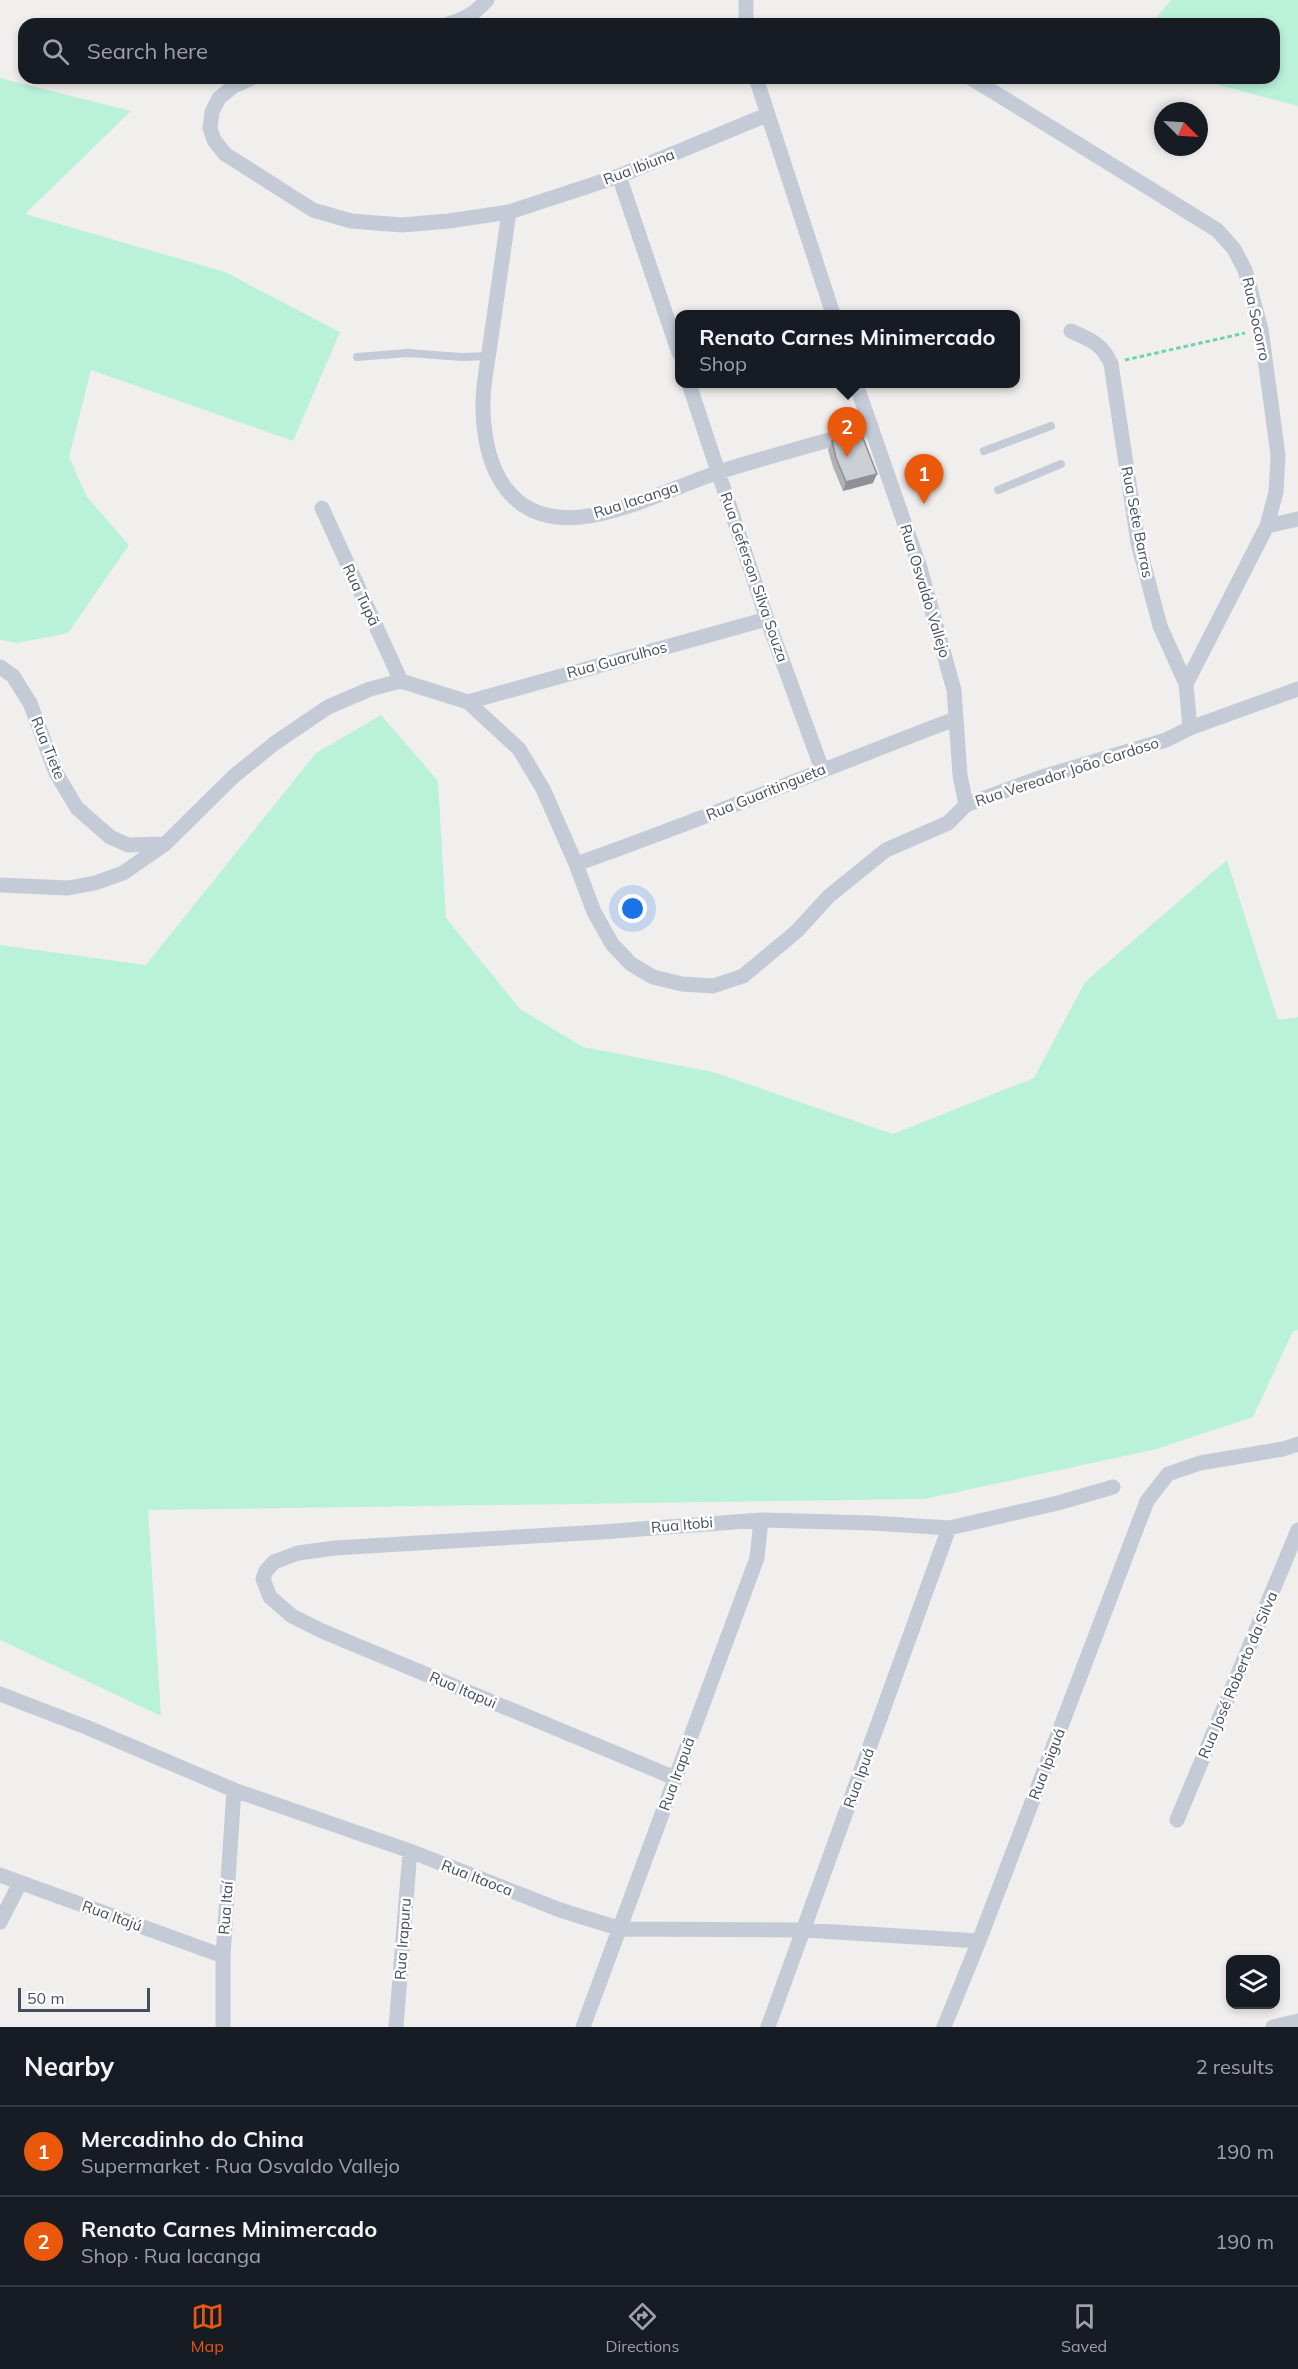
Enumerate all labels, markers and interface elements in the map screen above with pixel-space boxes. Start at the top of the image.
search box [18,18,1280,84]
icon: search [39,35,72,68]
text: Search here [87,37,208,65]
north arrow [1154,102,1208,156]
street label: Rua Ibiuna [600,144,677,189]
street label: Rua Socorro [1238,275,1275,362]
popup [675,310,1020,388]
text: Renato Carnes Minimercado [699,323,996,351]
text: Shop [699,351,747,376]
pin: 2 [828,408,866,457]
pin: 1 [904,454,944,504]
street label: Rua Sete Barras [1117,465,1158,579]
street label: Rua Iacanga [591,477,681,522]
street label: Rua Geferson Silva Souza [716,489,793,664]
street label: Rua Osvaldo Vallejo [896,522,955,660]
street label: Rua Tupã [339,561,384,629]
street label: Rua Guarulhos [565,637,669,682]
street label: Rua Tiete [27,714,70,782]
street label: Rua Vereador João Cardoso [973,733,1161,810]
street label: Rua Guaritingueta [703,759,828,824]
your location [618,894,647,923]
street label: Rua Itobi [650,1512,714,1537]
street label: Rua José Roberto da Silva [1194,1588,1281,1761]
street label: Rua Itapui [427,1667,500,1712]
street label: Rua Ipiguá [1024,1725,1069,1802]
street label: Rua Irapuã [654,1734,699,1813]
street label: Rua Ipuá [839,1745,878,1810]
street label: Rua Itaoca [439,1855,516,1900]
street label: Rua Itaí [214,1879,237,1935]
street label: Rua Itajú [80,1896,145,1935]
street label: Rua Irapuru [390,1897,415,1981]
map controls [1226,1955,1280,2009]
button: layers [1226,1955,1280,2009]
scale bar [18,1985,150,2012]
text: 50 m [27,1988,64,2008]
text: Nearby [24,2050,114,2083]
text: 2 results [1196,2054,1274,2079]
text: Mercadinho do China [81,2125,304,2153]
text: 1 [38,2139,50,2164]
text: 190 m [1215,2139,1274,2164]
text: Supermarket · Rua Osvaldo Vallejo [81,2153,400,2178]
text: Renato Carnes Minimercado [81,2215,377,2243]
text: 2 [38,2229,50,2254]
text: 190 m [1215,2229,1274,2254]
text: Shop · Rua Iacanga [81,2243,261,2268]
tab: Map [191,2300,224,2356]
tab: Directions [605,2300,679,2356]
tab: Saved [1061,2300,1107,2356]

